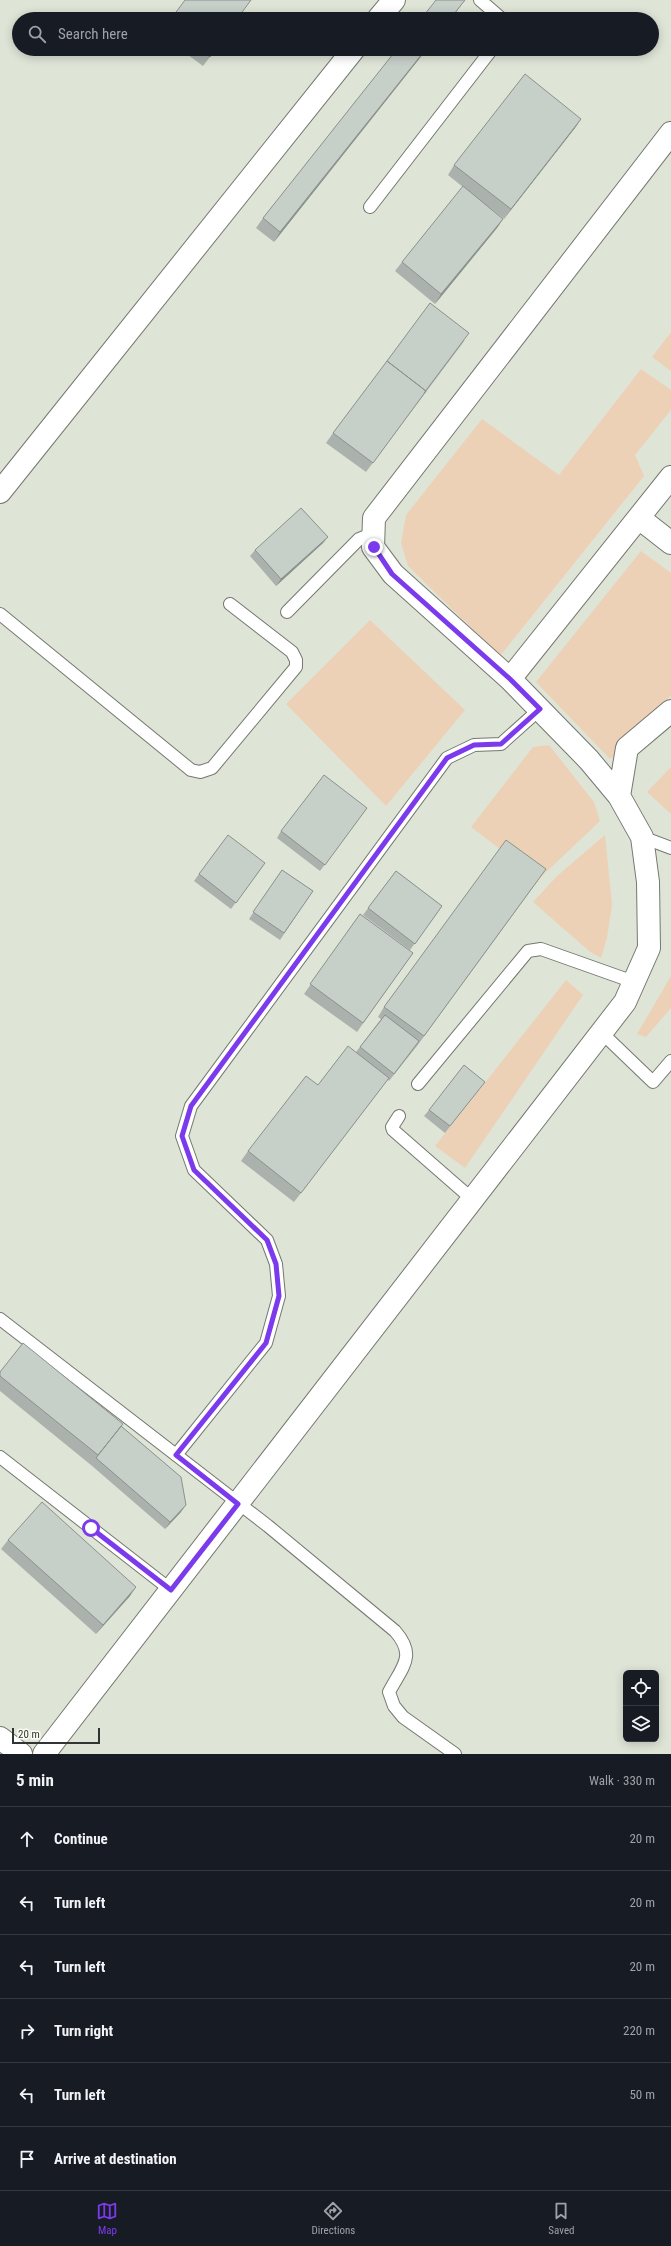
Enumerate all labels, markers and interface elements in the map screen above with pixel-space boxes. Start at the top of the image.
search box [12,12,659,56]
icon: search [26,23,48,45]
text: Search here [58,25,128,43]
route end [365,538,383,556]
route start [82,1519,100,1537]
map controls [623,1670,659,1742]
button: locate [623,1670,659,1706]
button: layers [623,1706,659,1742]
scale bar [12,1726,100,1745]
text: 20 m [18,1728,40,1741]
text: 5 min [16,1770,54,1790]
text: Walk · 330 m [589,1773,655,1788]
icon: ahead [16,1828,38,1850]
text: Continue [54,1830,108,1848]
text: 20 m [629,1831,655,1846]
icon: left [16,1892,38,1914]
text: Turn left [54,1894,105,1912]
text: 20 m [629,1895,655,1910]
icon: left [16,1956,38,1978]
text: Turn left [54,1958,105,1976]
text: 20 m [629,1959,655,1974]
icon: right [16,2020,38,2042]
text: Turn right [54,2022,113,2040]
text: 220 m [623,2023,655,2038]
icon: left [16,2084,38,2106]
text: Turn left [54,2086,105,2104]
text: 50 m [629,2087,655,2102]
icon: arrive [16,2148,38,2170]
text: Arrive at destination [54,2150,177,2168]
tab: Map [96,2200,118,2237]
tab: Directions [311,2200,355,2237]
tab: Saved [548,2200,575,2237]

